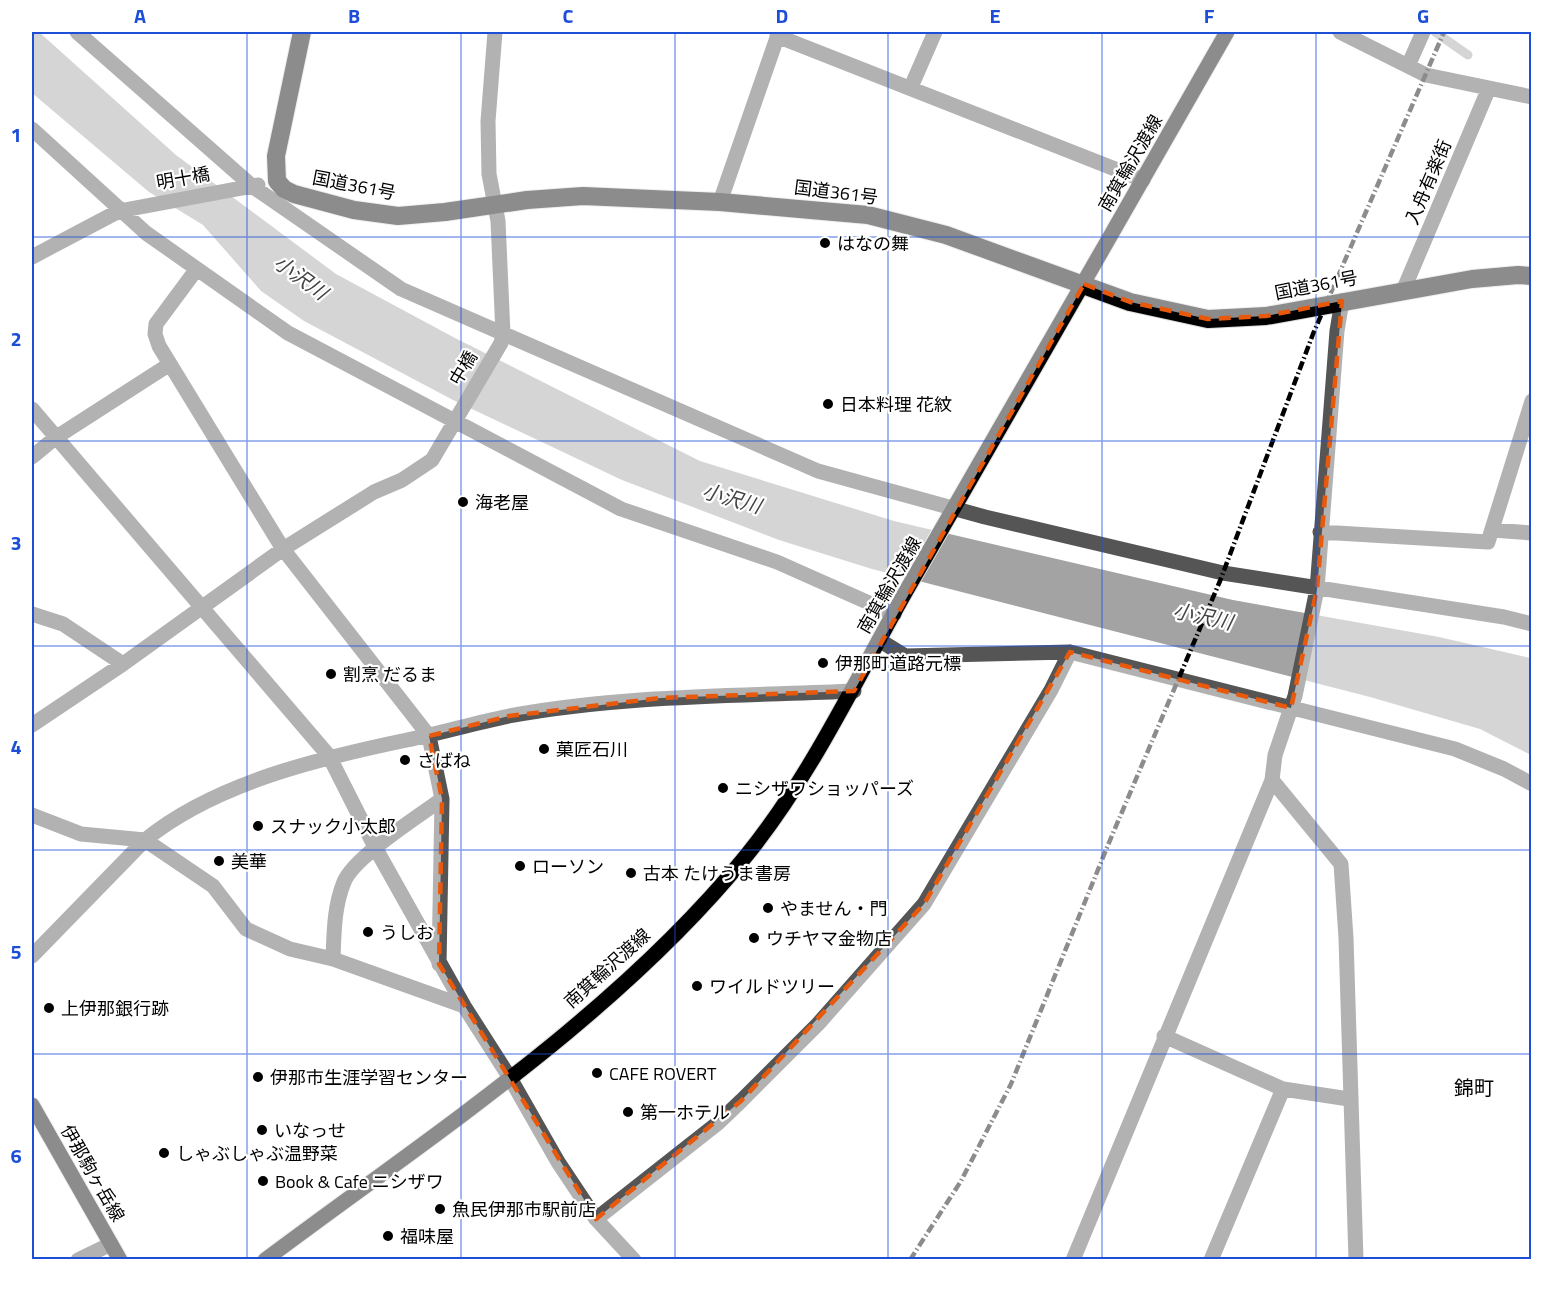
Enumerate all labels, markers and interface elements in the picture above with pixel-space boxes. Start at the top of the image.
text: A [134,0,146,31]
text: B [348,0,360,31]
text: C [563,0,574,31]
text: D [776,0,788,31]
text: E [989,0,1001,31]
text: F [1204,0,1215,31]
text: G [1417,0,1429,31]
street label: 南箕輪沢渡線 [1091,109,1169,217]
text: 1 [10,119,22,150]
street label: 入舟有楽街 [1398,135,1458,229]
street label: 明十橋 [154,160,212,196]
street label: 国道361号 [310,164,398,206]
street label: 国道361号 [793,173,879,211]
place label: はなの舞 [837,230,909,257]
marker: はなの舞 [818,236,832,250]
water label: 小沢川 [268,247,336,308]
street label: 国道361号 [1272,264,1360,306]
text: 2 [10,323,22,354]
street label: 中橋 [442,346,484,390]
place label: 日本料理 花紋 [840,391,952,418]
marker: 日本料理 花紋 [821,397,835,411]
water label: 小沢川 [699,475,767,522]
place label: 海老屋 [475,489,529,516]
marker: 海老屋 [456,495,470,509]
text: 3 [10,527,22,558]
street label: 南箕輪沢渡線 [850,531,928,639]
water label: 小沢川 [1170,595,1238,638]
place label: 伊那町道路元標 [835,650,961,677]
marker: 伊那町道路元標 [816,656,830,670]
place label: 割烹 だるま [343,661,437,688]
marker: 割烹 だるま [324,667,338,681]
text: 4 [10,731,22,762]
place label: 菓匠石川 [556,736,628,763]
marker: 菓匠石川 [537,742,551,756]
place label: さばね [417,747,471,774]
marker: さばね [398,753,412,767]
place label: ニシザワショッパーズ [735,775,914,802]
marker: ニシザワショッパーズ [716,781,730,795]
place label: スナック小太郎 [270,813,396,840]
marker: スナック小太郎 [251,819,265,833]
place label: 美華 [231,848,267,875]
place label: ローソン [532,853,604,880]
marker: 美華 [212,854,226,868]
marker: ローソン [513,859,527,873]
place label: 古本 たけうま書房 [643,860,791,887]
marker: 古本 たけうま書房 [624,866,638,880]
place label: やません・門 [780,895,887,922]
marker: やません・門 [761,901,775,915]
place label: うしお [380,919,434,946]
street label: 南箕輪沢渡線 [558,922,656,1014]
marker: うしお [361,925,375,939]
place label: ウチヤマ金物店 [766,925,892,952]
marker: ウチヤマ金物店 [747,931,761,945]
text: 5 [10,936,22,967]
place label: ワイルドツリー [709,973,835,1000]
marker: ワイルドツリー [690,979,704,993]
place label: 上伊那銀行跡 [61,995,169,1022]
marker: 上伊那銀行跡 [42,1001,56,1015]
place label: CAFE ROVERT [609,1060,717,1087]
place label: 伊那市生涯学習センター [270,1064,468,1091]
marker: CAFE ROVERT [590,1066,604,1080]
marker: 伊那市生涯学習センター [251,1070,265,1084]
district label: 錦町 [1454,1072,1494,1103]
place label: 第一ホテル [640,1099,730,1126]
marker: 第一ホテル [621,1105,635,1119]
place label: いなっせ [274,1117,346,1144]
street label: 伊那駒ヶ岳線 [54,1119,132,1227]
marker: いなっせ [255,1123,269,1137]
text: 6 [10,1140,22,1171]
place label: しゃぶしゃぶ温野菜 [176,1140,338,1167]
marker: しゃぶしゃぶ温野菜 [157,1146,171,1160]
place label: Book & Cafe ニシザワ [275,1168,444,1195]
marker: Book & Cafe ニシザワ [256,1174,270,1188]
place label: 魚民伊那市駅前店 [452,1196,596,1223]
marker: 魚民伊那市駅前店 [433,1202,447,1216]
place label: 福味屋 [400,1223,454,1250]
marker: 福味屋 [381,1229,395,1243]

